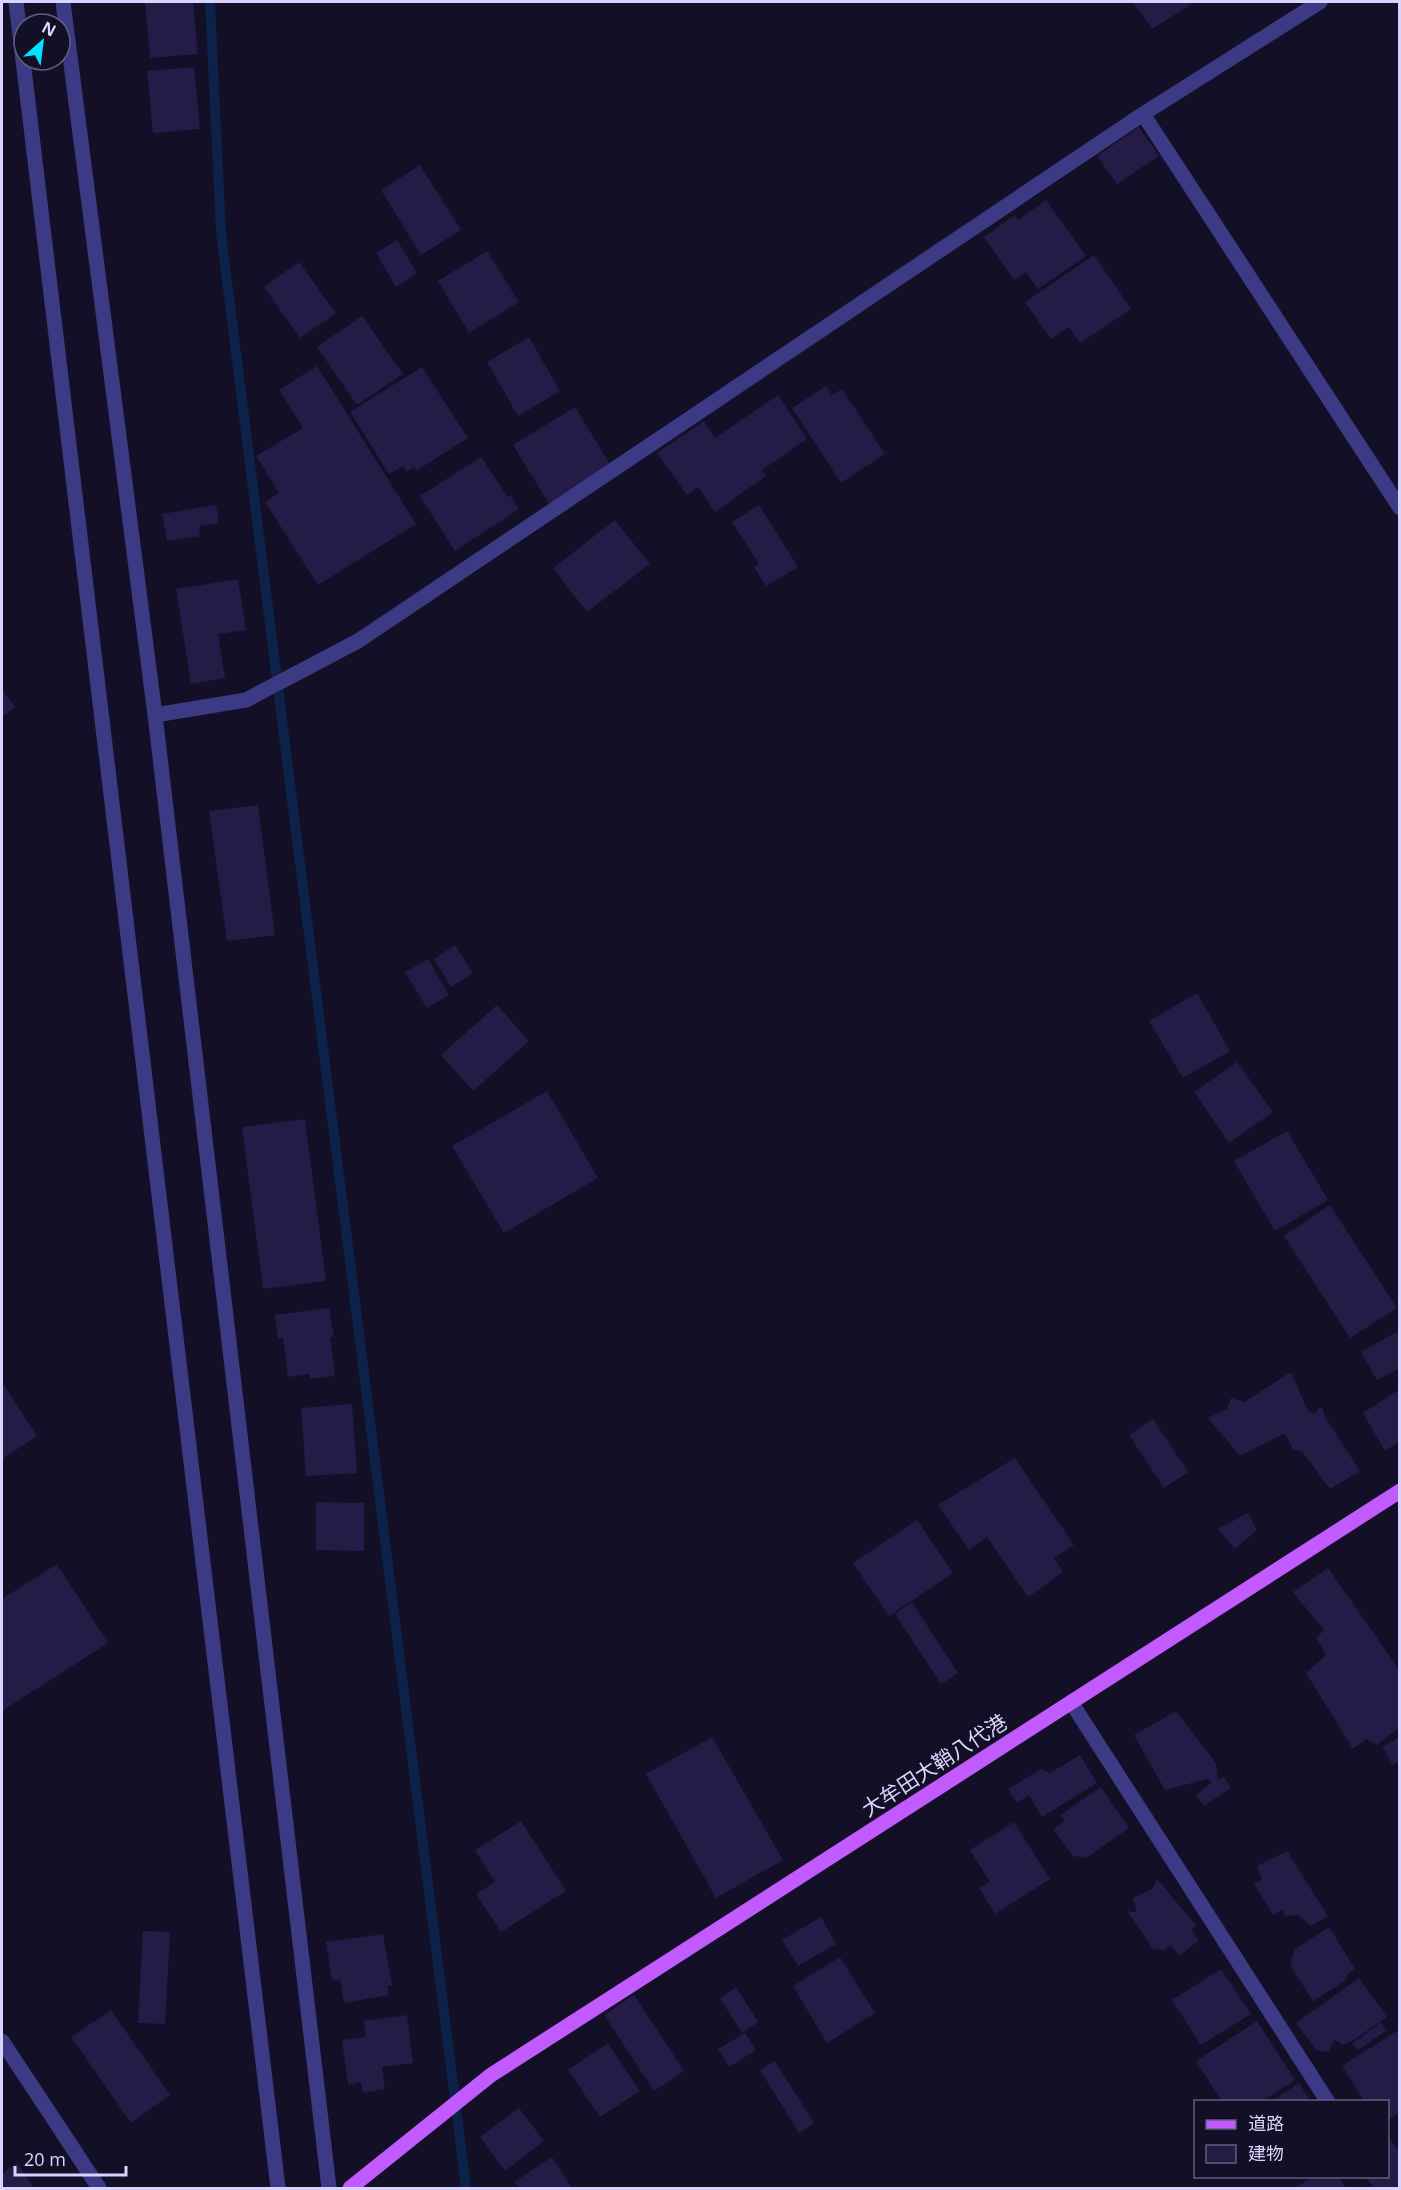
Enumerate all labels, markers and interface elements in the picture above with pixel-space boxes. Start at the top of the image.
north arrow [12,12,72,72]
text: N [38,16,60,42]
street label: 大牟田大鞘八代港 [856,1708,1012,1822]
legend [1194,2100,1389,2178]
text: 道路 [1248,2111,1284,2135]
scale bar [15,2139,126,2177]
text: 建物 [1248,2141,1284,2165]
text: 20 m [24,2147,66,2171]

